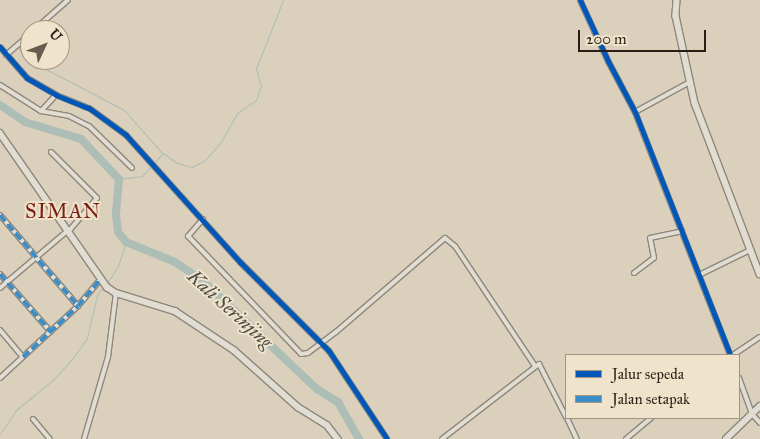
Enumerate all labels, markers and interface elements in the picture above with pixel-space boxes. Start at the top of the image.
north arrow [20,20,70,70]
scale bar [580,20,708,52]
text: U [46,25,66,45]
text: 200 m [586,30,627,48]
district label: SIMAN [24,199,102,223]
water label: Kali Serinjing [183,265,277,353]
legend [565,354,740,419]
text: Jalur sepeda [612,365,684,383]
text: Jalan setapak [612,390,690,408]

